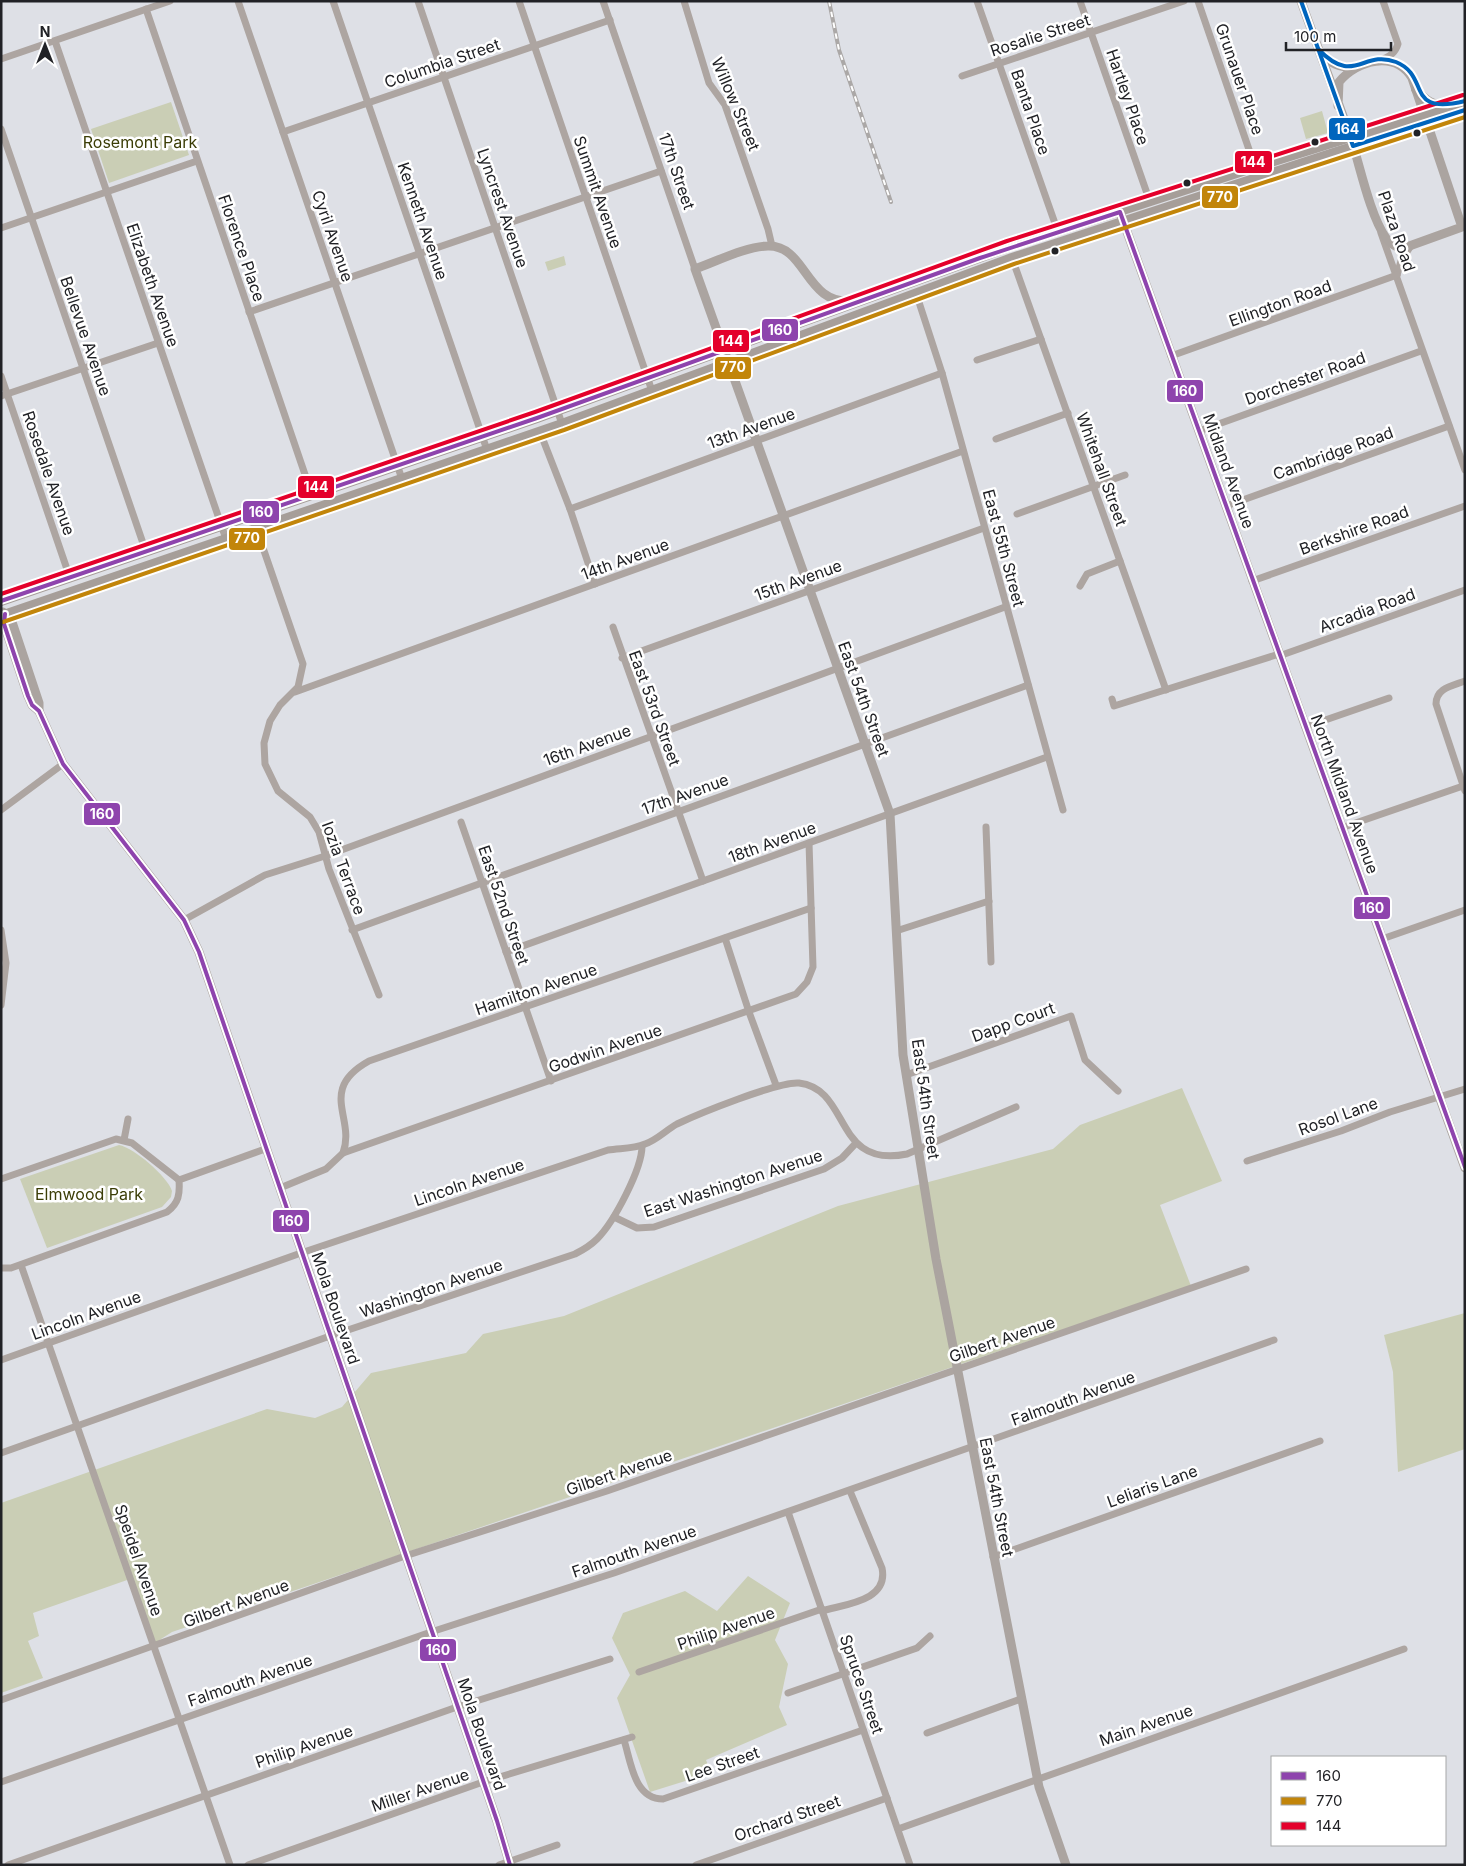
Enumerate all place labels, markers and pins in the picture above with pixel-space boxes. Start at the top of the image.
unlabelled marker [1412,128,1422,138]
unlabelled marker [1310,137,1320,147]
unlabelled marker [1182,178,1192,188]
unlabelled marker [1050,246,1060,256]

